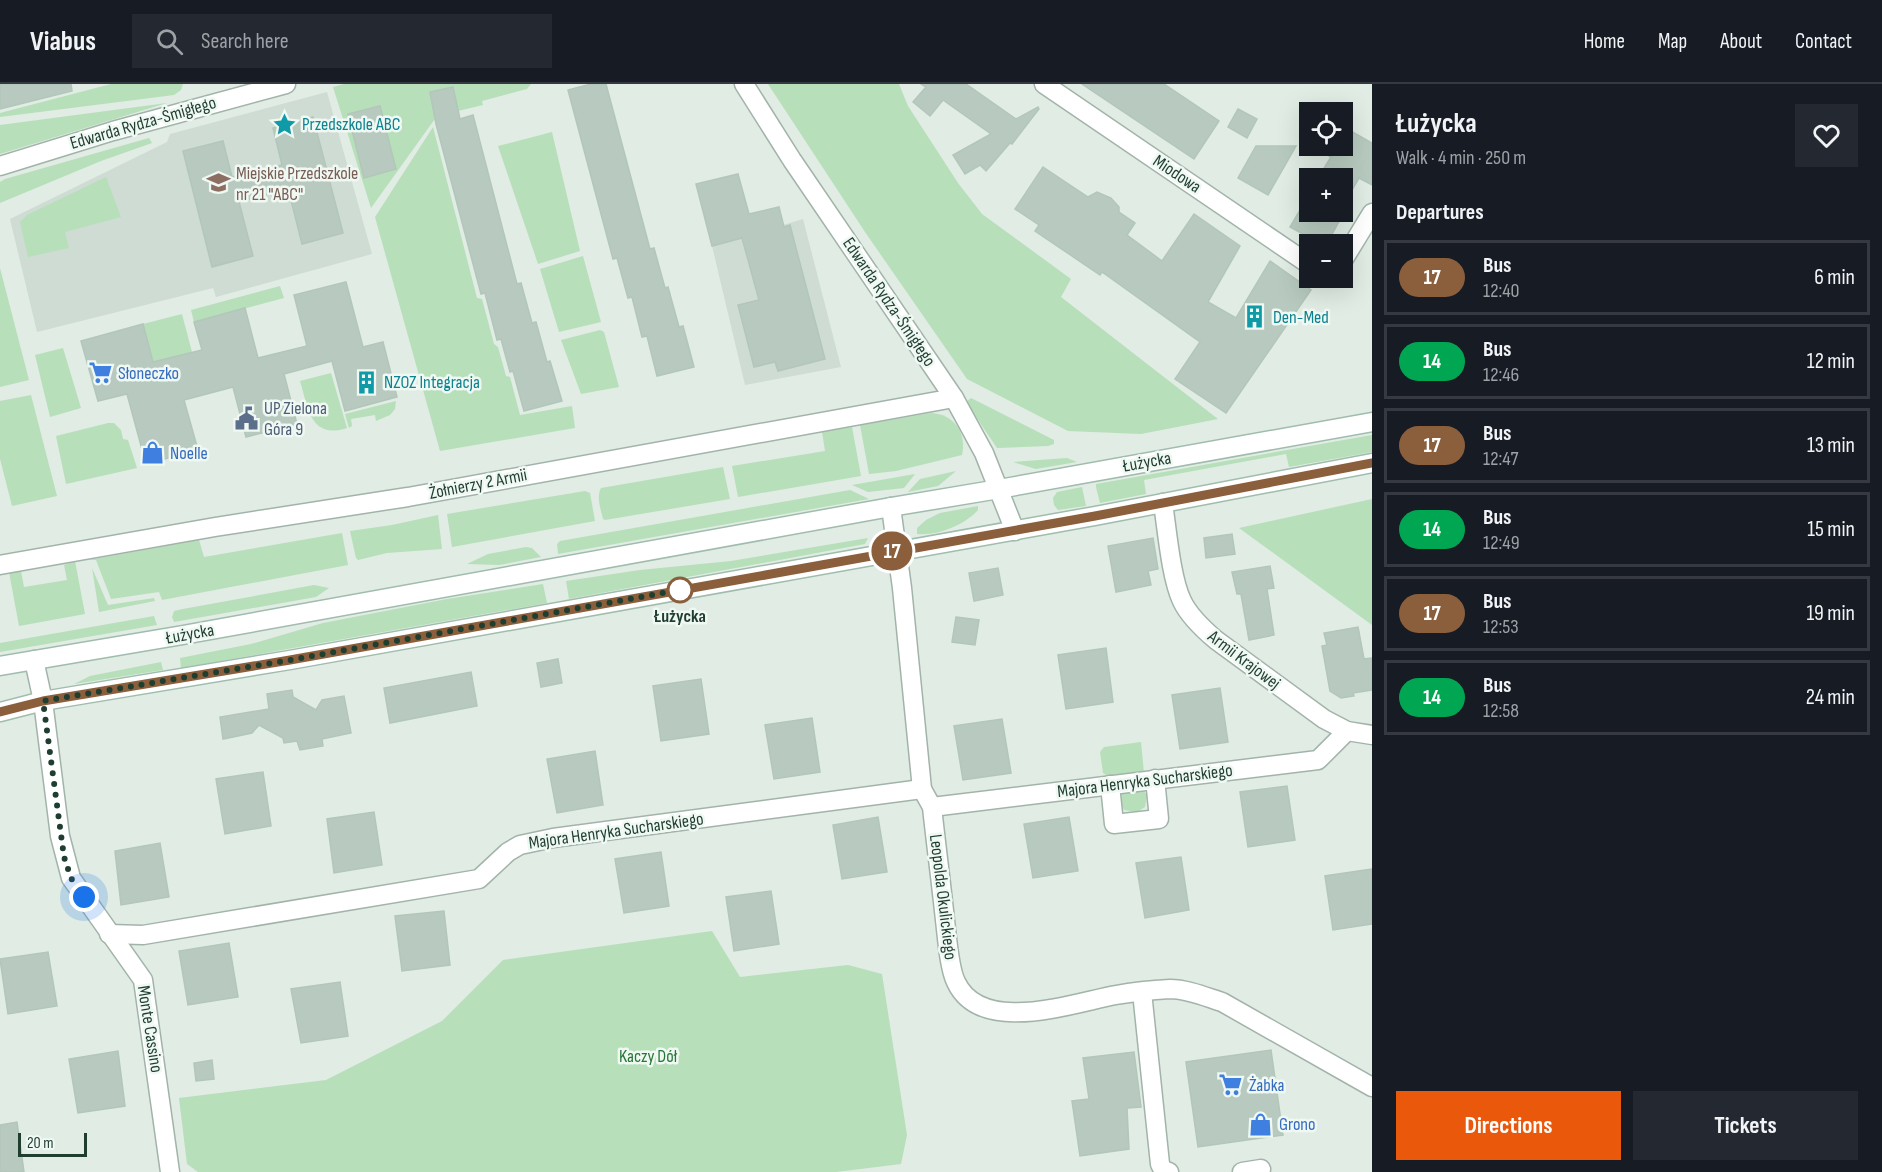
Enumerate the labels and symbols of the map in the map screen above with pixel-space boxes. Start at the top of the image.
street label: Edwarda Rydza-Śmigłego [68,92,218,154]
place icon: Przedszkole ABC [271,111,297,137]
place label: Przedszkole ABC [302,114,400,135]
street label: Miodowa [1149,150,1205,198]
place label: Miejskie Przedszkole nr 21 "ABC" [236,163,358,205]
school or university icon: Miejskie Przedszkole nr 21 "ABC" [205,170,231,196]
street label: Edwarda Rydza-Śmigłego [838,234,940,370]
building icon: Den-Med [1242,304,1268,330]
place label: Den-Med [1273,307,1329,328]
supermarket icon: Słoneczko [87,360,113,386]
place label: Słoneczko [118,363,179,384]
building icon: NZOZ Integracja [353,369,379,395]
place label: NZOZ Integracja [384,372,480,393]
place label: UP Zielona Góra 9 [264,398,327,440]
public building icon: UP Zielona Góra 9 [233,405,259,431]
shop icon: Noelle [139,440,165,466]
place label: Noelle [170,443,208,464]
street label: Łużycka [1120,447,1173,477]
street label: Żołnierzy 2 Armii [427,464,529,504]
line badge: 17 [865,532,919,570]
marker: Łużycka [667,577,693,603]
place label: Łużycka [653,606,706,627]
street label: Łużycka [163,619,216,649]
street label: Armii Krajowej [1203,625,1284,694]
street label: Majora Henryka Sucharskiego [1056,760,1234,802]
street label: Majora Henryka Sucharskiego [527,808,705,854]
street label: Leopolda Okulickiego [925,833,961,961]
your location [69,882,99,912]
street label: Monte Cassino [133,984,167,1074]
park label: Kaczy Dół [619,1046,678,1067]
supermarket icon: Żabka [1218,1072,1244,1098]
place label: Żabka [1249,1075,1285,1096]
shop icon: Grono [1248,1111,1274,1137]
place label: Grono [1279,1114,1316,1135]
scale bar [18,1130,87,1158]

